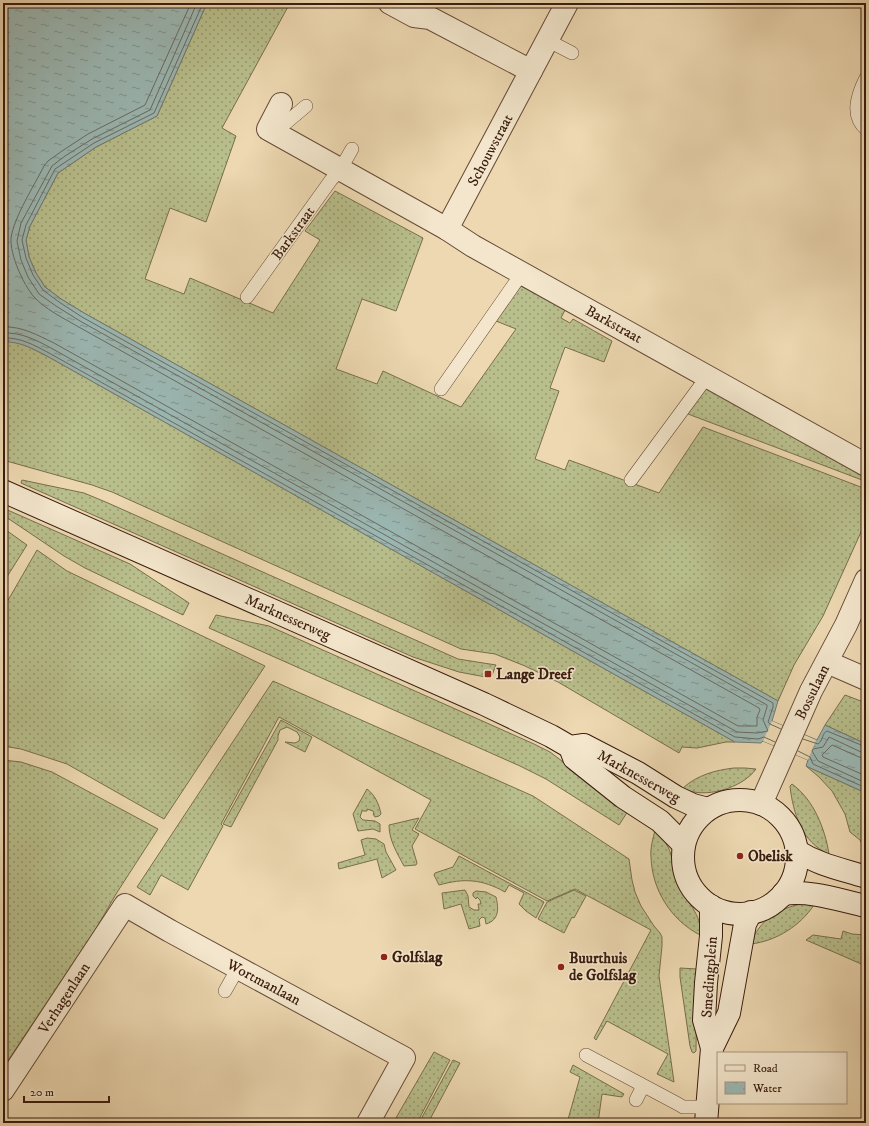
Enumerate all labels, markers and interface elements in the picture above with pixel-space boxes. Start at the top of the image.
street label: Schouwstraat [463,111,518,190]
street label: Barkstraat [268,203,319,264]
street label: Barkstraat [582,301,646,348]
street label: Marknesserweg [242,590,334,645]
street label: Bossulaan [791,661,834,723]
place label: Lange Dreef [496,665,575,684]
marker: Lange Dreef [483,669,493,679]
street label: Marknesserweg [594,746,684,807]
place label: Obelisk [748,847,793,866]
marker: Obelisk [735,851,745,861]
street label: Smedingplein [697,936,722,1018]
place label: Golfslag [392,948,443,967]
place label: Buurthuis de Golfslag [569,949,637,985]
marker: Golfslag [379,952,389,962]
street label: Wortmanlaan [223,955,304,1010]
street label: Verhagenlaan [34,959,95,1038]
marker: Buurthuis de Golfslag [556,962,566,972]
legend [717,1052,847,1104]
text: Road [753,1061,778,1076]
scale bar [24,1078,109,1104]
text: Water [752,1081,782,1096]
text: 20 m [30,1085,54,1100]

